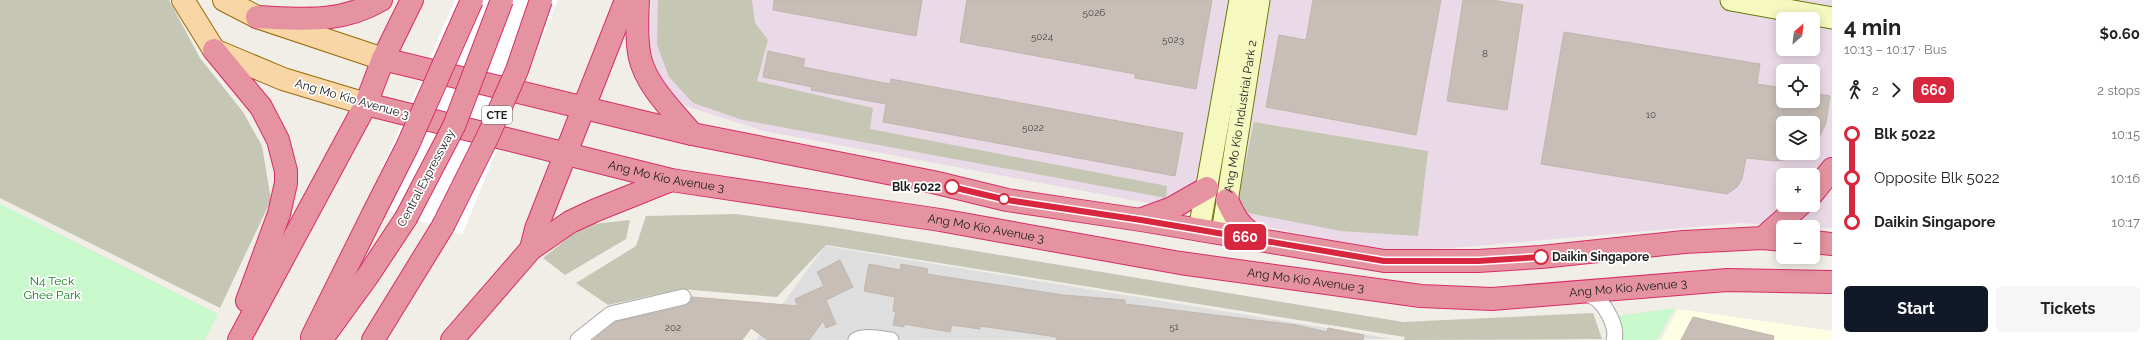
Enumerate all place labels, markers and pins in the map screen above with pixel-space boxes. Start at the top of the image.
marker: Blk 5022 [944,179,960,195]
place label: Blk 5022 [892,180,941,194]
unlabelled marker [998,193,1010,205]
marker: Daikin Singapore [1533,249,1549,265]
place label: Daikin Singapore [1552,250,1649,264]

